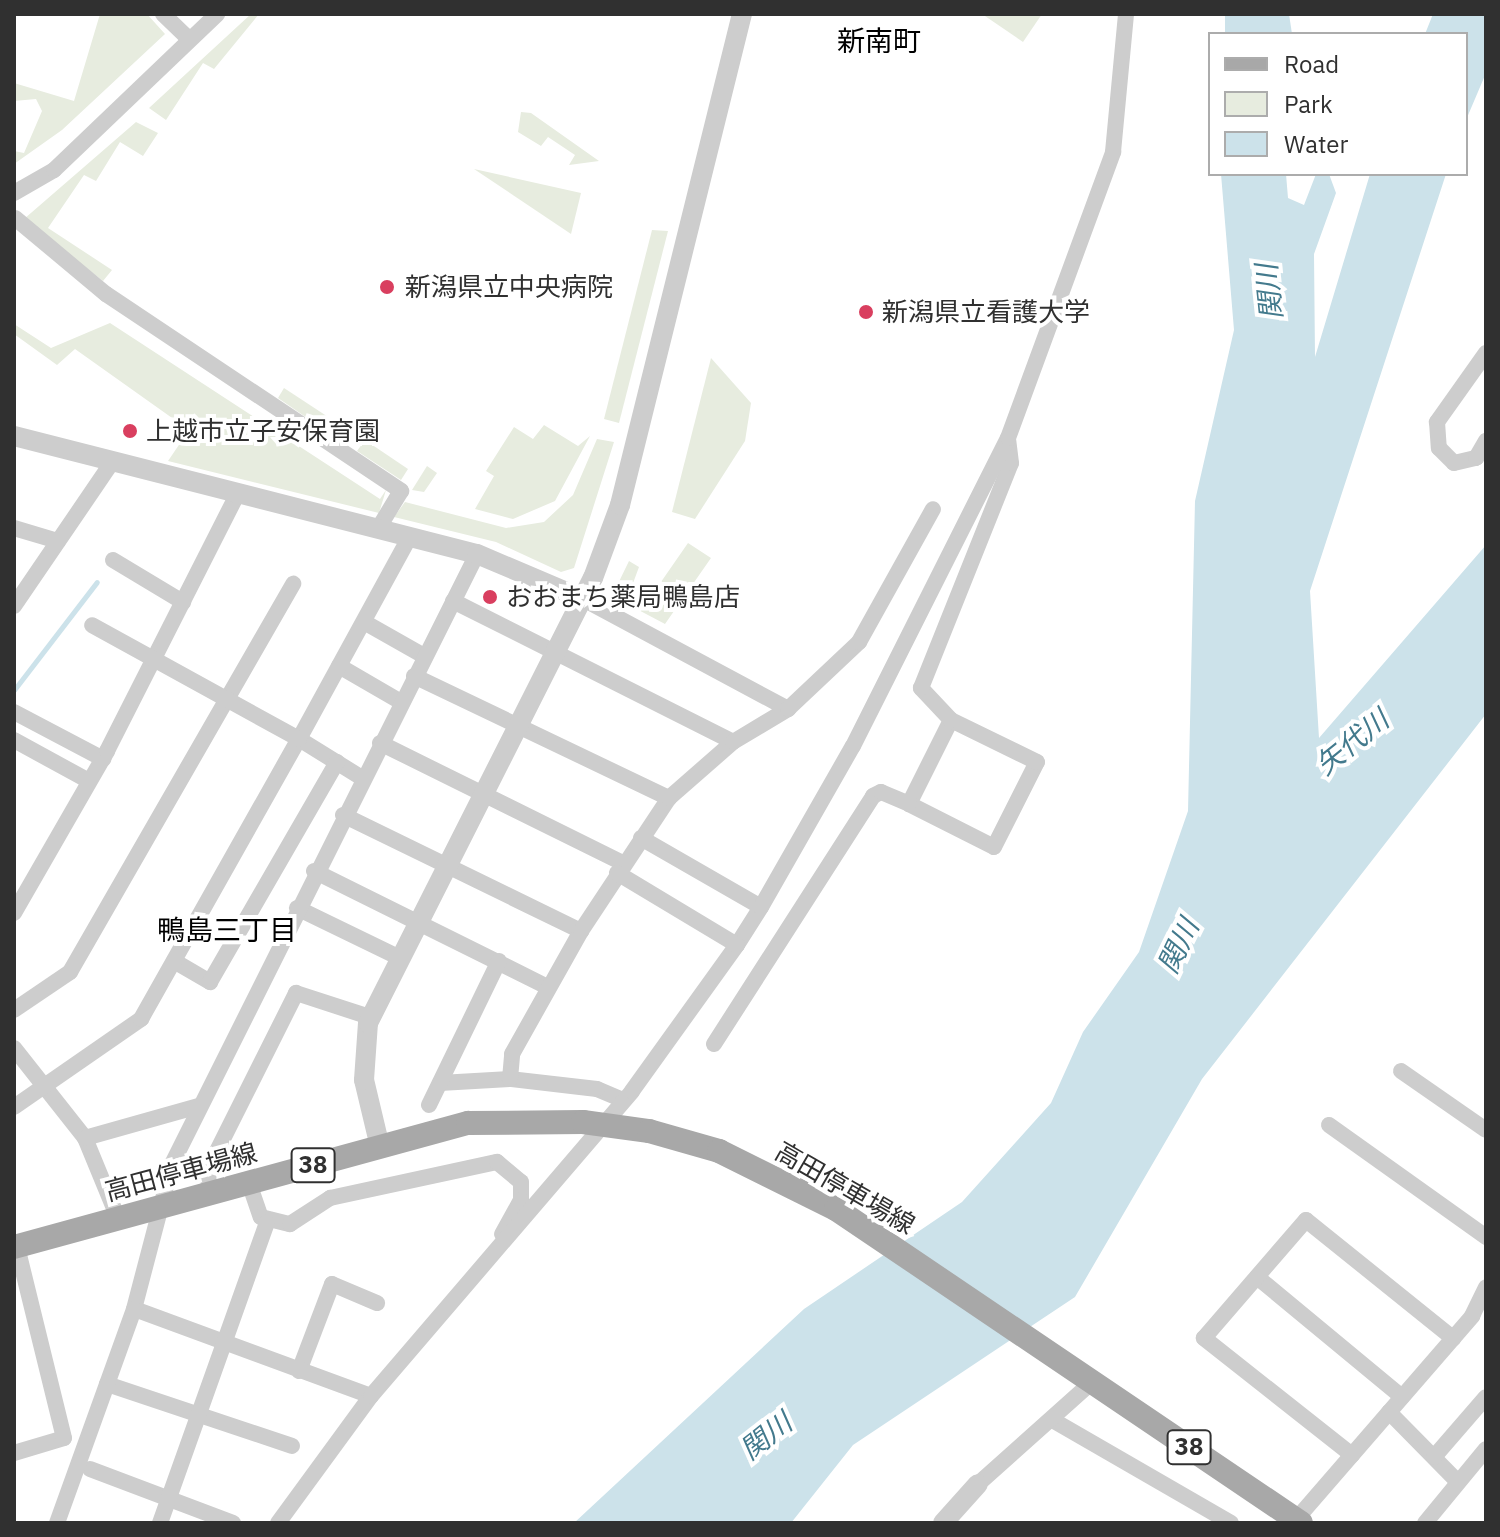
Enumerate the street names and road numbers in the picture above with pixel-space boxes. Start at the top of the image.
street label: 高田停車場線 [770,1135,920,1241]
street label: 高田停車場線 [102,1137,260,1207]
road number: 38 [289,1145,337,1185]
road number: 38 [1165,1427,1213,1467]

